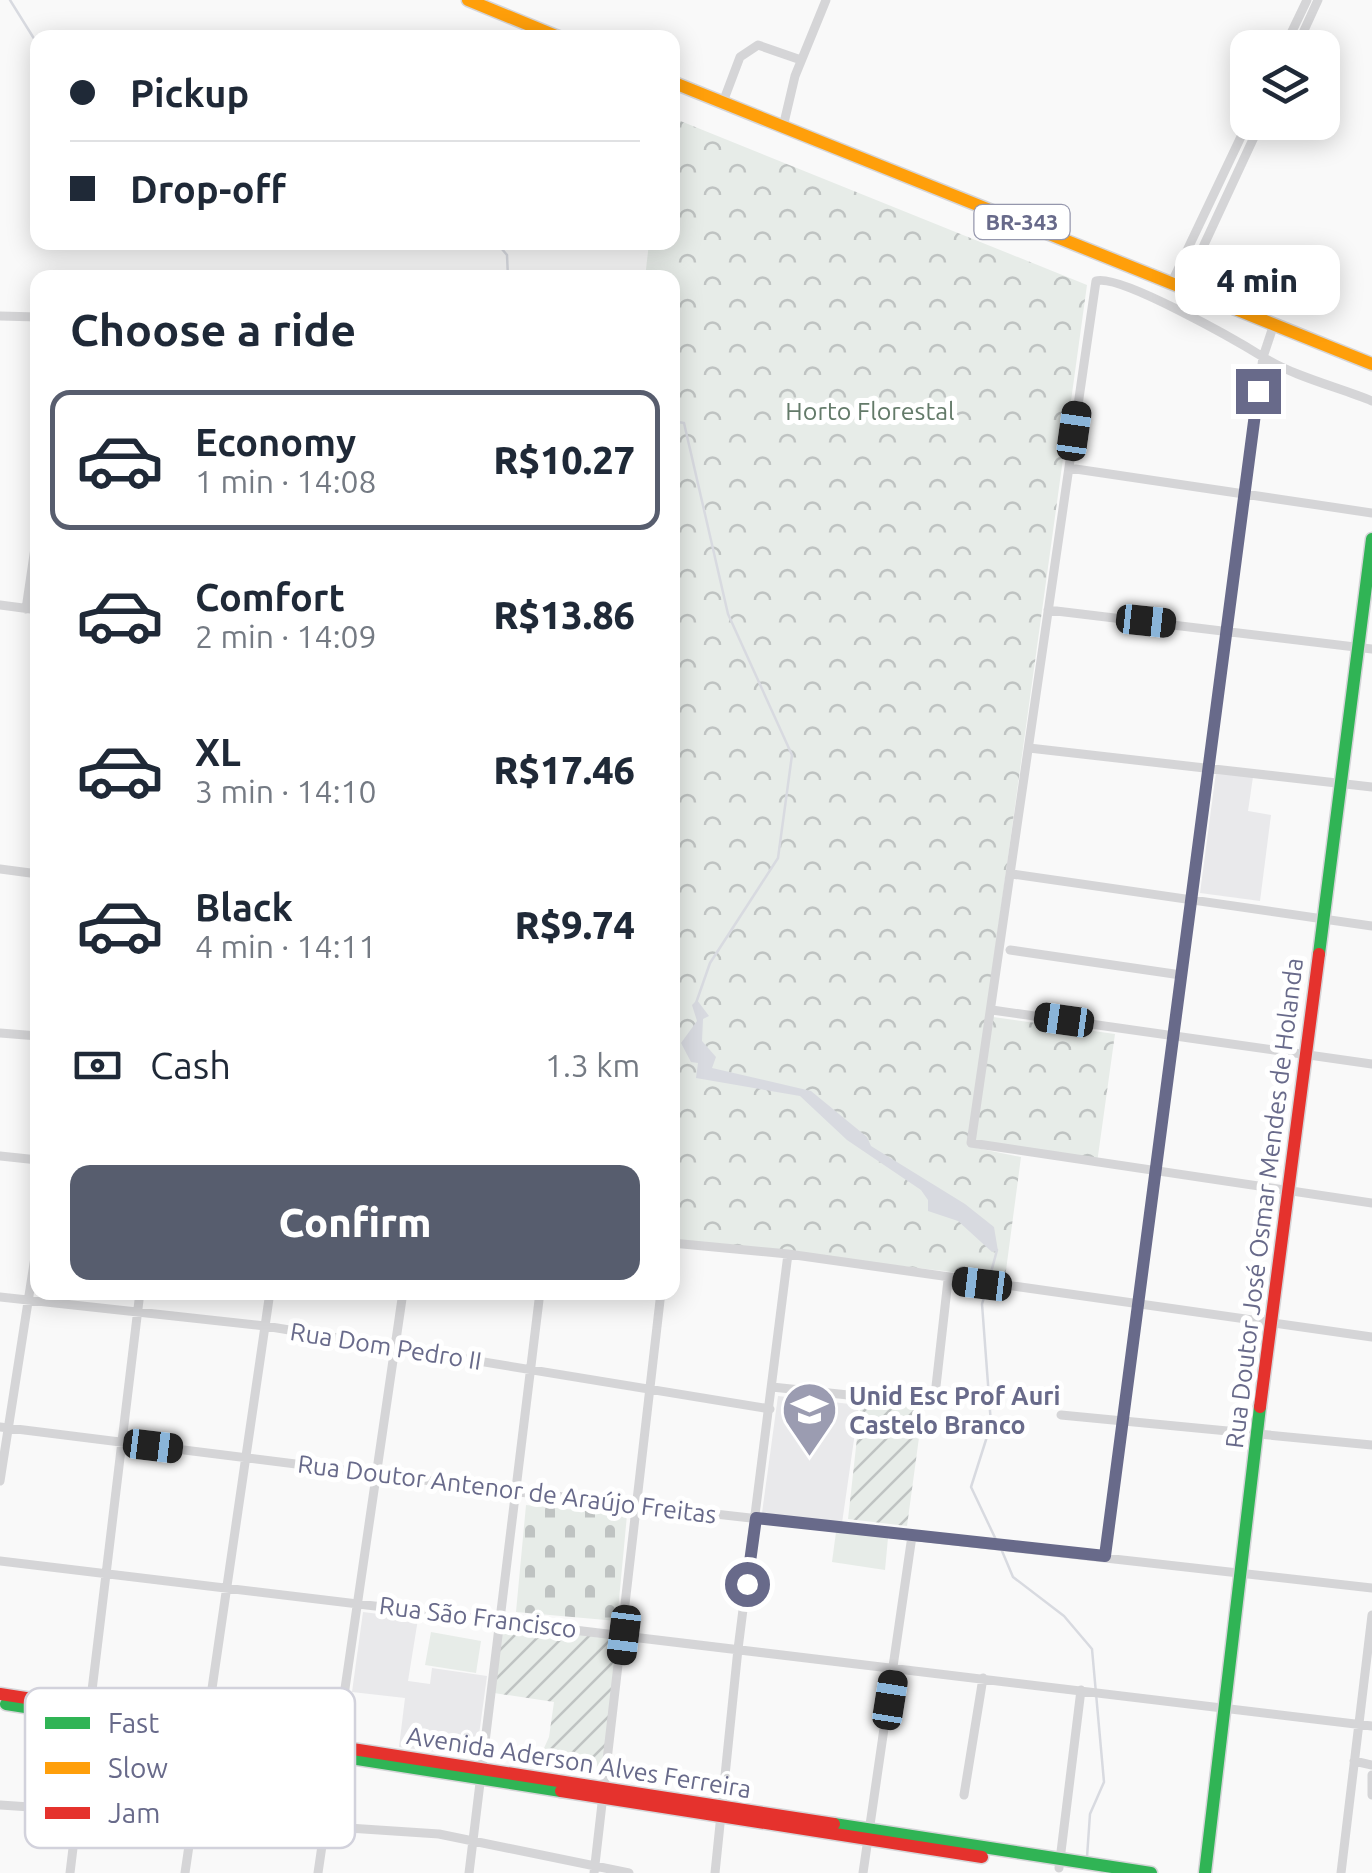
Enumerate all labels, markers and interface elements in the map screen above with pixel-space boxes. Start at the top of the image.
map controls [1230,30,1340,140]
button: layers [1230,30,1340,140]
text: Pickup [130,72,249,114]
text: Drop-off [130,168,286,210]
road number: BR-343 [974,205,1070,239]
callout: 4 min [1176,246,1340,316]
text: 4 min [1217,262,1298,298]
text: Choose a ride [70,304,356,355]
route end [1236,369,1281,414]
park label: Horto Florestal [785,397,955,425]
car [1055,399,1093,463]
icon: car [75,415,165,505]
text: Economy [195,421,356,463]
text: R$10.27 [493,439,635,481]
text: 1 min · 14:08 [195,463,377,499]
icon: car [75,570,165,660]
text: Comfort [195,576,345,618]
text: R$13.86 [493,594,635,636]
car [1115,603,1177,639]
text: 2 min · 14:09 [195,618,377,654]
icon: car [75,725,165,815]
text: XL [195,731,241,773]
text: R$17.46 [493,749,635,791]
text: 3 min · 14:10 [195,773,377,809]
icon: car [75,880,165,970]
text: Black [195,886,293,928]
text: R$9.74 [515,904,635,946]
text: 4 min · 14:11 [195,928,377,964]
street label: Rua Doutor José Osmar Mendes de Holanda [1220,956,1308,1450]
car [1032,1001,1096,1039]
icon: cash [70,1038,125,1093]
text: Cash [150,1044,231,1086]
text: 1.3 km [545,1047,640,1083]
button: Confirm [70,1165,640,1280]
car [950,1265,1014,1303]
street label: Rua Dom Pedro II [288,1317,484,1375]
school or university icon: Unid Esc Prof Auri Castelo Branco [780,1380,840,1459]
place label: Unid Esc Prof Auri Castelo Branco [849,1382,1060,1439]
car [121,1427,185,1465]
street label: Rua Doutor Antenor de Araújo Freitas [296,1449,718,1529]
route start [725,1562,770,1607]
street label: Rua São Francisco [378,1591,578,1643]
car [605,1603,643,1667]
car [870,1668,910,1732]
legend [25,1688,355,1848]
text: Fast [108,1707,159,1738]
street label: Avenida Aderson Alves Ferreira [405,1721,753,1803]
text: Slow [108,1752,168,1783]
text: Jam [108,1797,160,1828]

